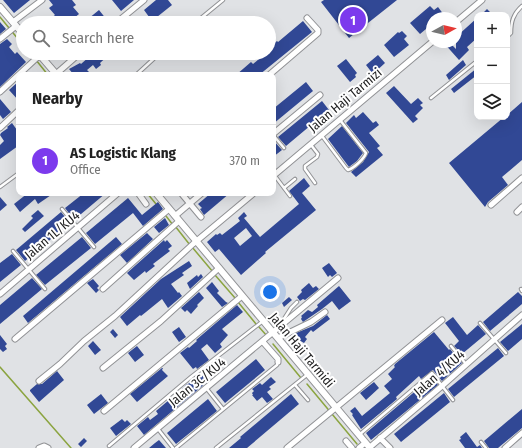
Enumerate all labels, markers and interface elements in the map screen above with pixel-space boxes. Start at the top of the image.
pin: 1 [340,5,366,35]
north arrow [426,12,462,48]
map controls [474,12,510,120]
button: + [474,12,510,48]
search box [16,16,276,60]
icon: search [30,27,52,49]
text: Search here [62,29,134,47]
button: − [474,48,510,84]
street label: Jalan Haji Tarmizi [305,65,385,135]
button: layers [474,84,510,120]
text: Nearby [32,88,83,109]
text: AS Logistic Klang [70,144,176,162]
text: 1 [42,153,48,168]
text: 370 m [229,153,260,168]
text: Office [70,162,101,177]
street label: Jalan 1L/KU4 [22,208,82,262]
your location [260,282,280,302]
street label: Jalan Haji Tarmidi [266,310,338,390]
street label: Jalan 4/KU4 [411,347,467,399]
street label: Jalan 3C/KU4 [166,355,228,409]

